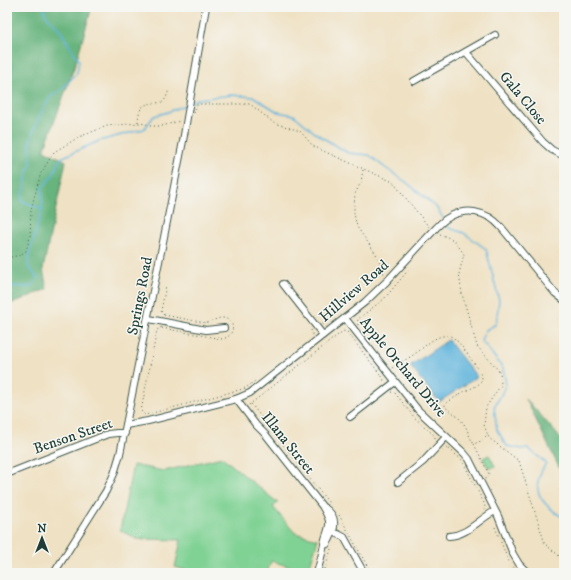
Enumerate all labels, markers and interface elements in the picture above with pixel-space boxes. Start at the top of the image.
street label: Gala Close [495,67,551,129]
street label: Springs Road [123,255,157,337]
street label: Hillview Road [315,255,393,326]
street label: Apple Orchard Drive [356,313,450,421]
street label: Illana Street [257,408,319,478]
street label: Benson Street [31,414,115,458]
north arrow [22,518,62,558]
text: N [37,522,47,536]

